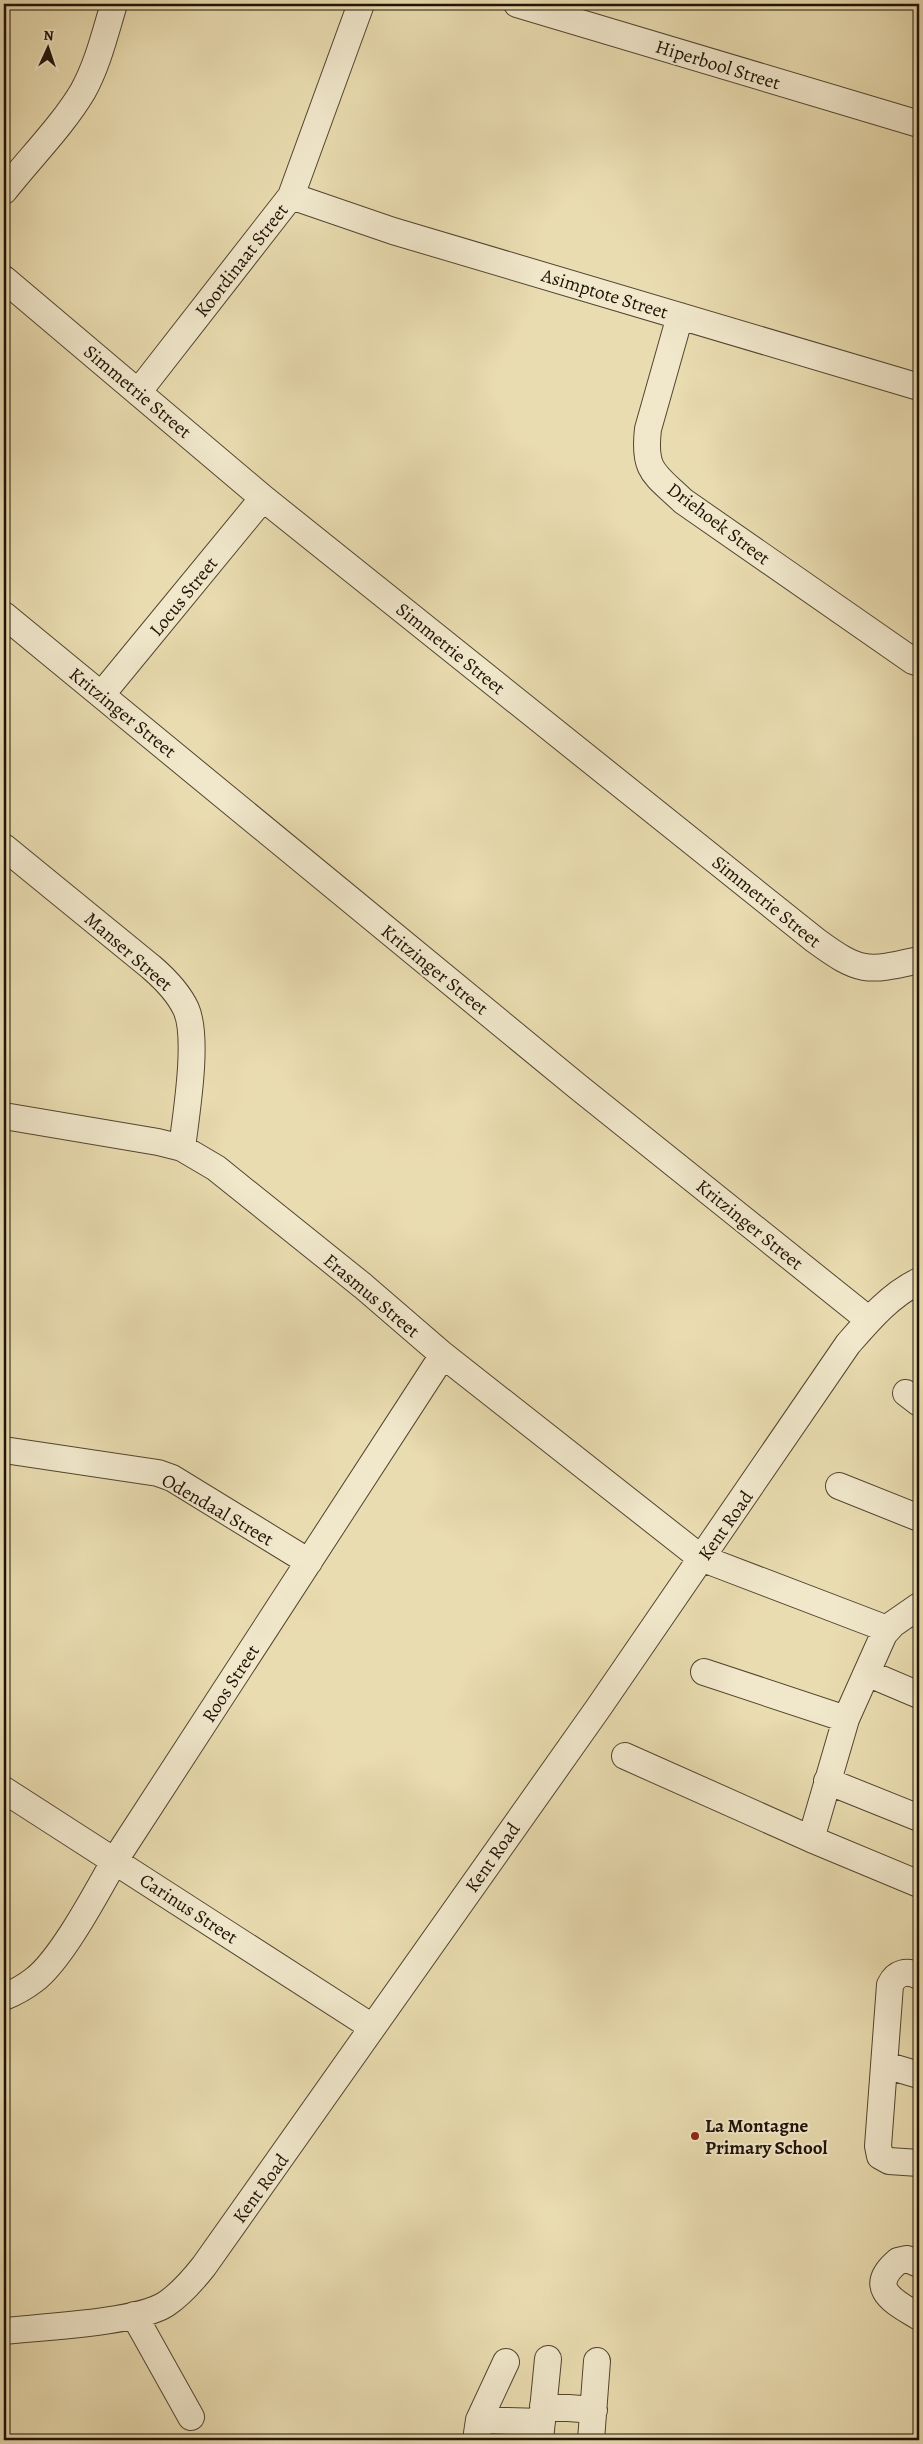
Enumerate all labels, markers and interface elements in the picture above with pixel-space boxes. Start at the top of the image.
north arrow [22,22,72,72]
text: N [43,26,54,45]
street label: Hiperbool Street [652,34,783,96]
street label: Koordinaat Street [189,198,294,323]
street label: Asimptote Street [537,262,671,326]
street label: Simmetrie Street [78,339,197,445]
street label: Driehoek Street [662,477,775,571]
street label: Locus Street [144,551,224,642]
street label: Simmetrie Street [390,597,510,701]
street label: Kritzinger Street [63,661,182,764]
street label: Simmetrie Street [706,850,826,954]
street label: Manser Street [79,906,178,997]
street label: Kritzinger Street [375,918,494,1021]
street label: Kritzinger Street [690,1173,809,1276]
street label: Erasmus Street [318,1248,425,1344]
street label: Odendaal Street [157,1467,278,1552]
street label: Kent Road [692,1485,760,1566]
street label: Roos Street [196,1640,266,1728]
street label: Kent Road [459,1817,527,1898]
street label: Carinus Street [134,1867,243,1950]
place label: La Montagne Primary School [705,2113,828,2161]
marker: La Montagne Primary School [689,2130,701,2142]
street label: Kent Road [227,2148,295,2229]

